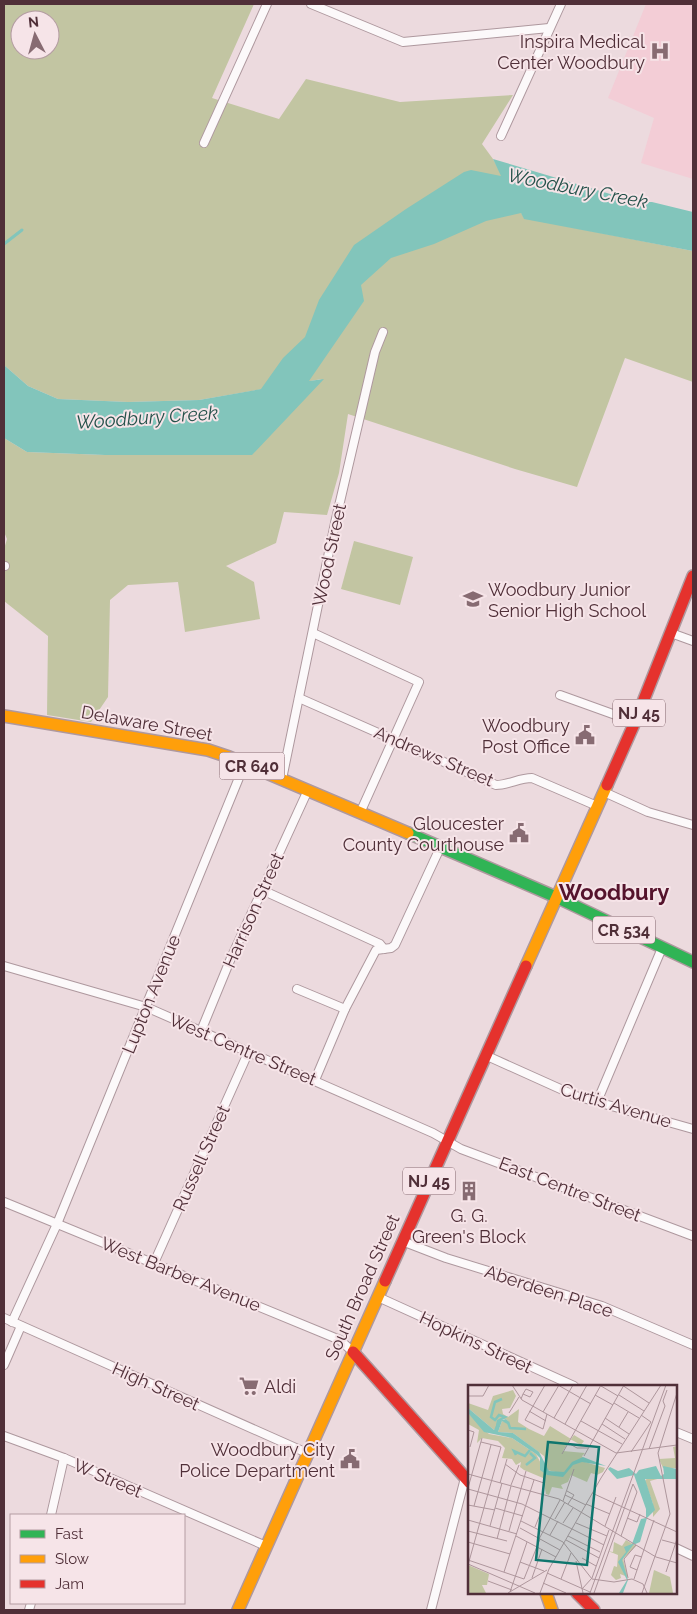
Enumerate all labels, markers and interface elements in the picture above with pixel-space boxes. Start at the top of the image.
north arrow [10,10,60,60]
text: N [27,14,40,31]
place label: Inspira Medical Center Woodbury [497,31,645,73]
hospital icon: Inspira Medical Center Woodbury [649,40,671,62]
water label: Woodbury Creek [506,164,650,212]
water label: Woodbury Creek [75,401,219,433]
street label: Wood Street [308,502,350,608]
place label: Woodbury Junior Senior High School [488,579,646,621]
school or university icon: Woodbury Junior Senior High School [462,588,484,610]
road number: NJ 45 [613,700,665,726]
street label: Delaware Street [80,701,214,745]
place label: Woodbury Post Office [482,715,570,757]
street label: Andrews Street [371,721,497,791]
public building icon: Woodbury Post Office [574,724,596,746]
road number: CR 640 [220,752,284,779]
place label: Gloucester County Courthouse [343,813,505,855]
public building icon: Gloucester County Courthouse [508,822,530,844]
street label: Harrison Street [218,849,288,971]
district label: Woodbury [559,879,669,905]
road number: CR 534 [593,916,655,944]
street label: Lupton Avenue [118,931,185,1057]
street label: West Centre Street [166,1008,320,1090]
street label: Curtis Avenue [558,1078,675,1132]
street label: Russell Street [168,1102,234,1214]
street label: East Centre Street [496,1152,644,1226]
road number: NJ 45 [403,1168,455,1194]
building icon: G. G. Green's Block [458,1180,480,1202]
place label: G. G. Green's Block [412,1205,526,1247]
street label: South Broad Street [320,1211,404,1363]
street label: West Barber Avenue [98,1232,264,1316]
street label: Aberdeen Place [482,1260,616,1322]
street label: Hopkins Street [416,1307,536,1377]
street label: High Street [109,1357,203,1415]
supermarket icon: Aldi [238,1375,260,1397]
place label: Aldi [264,1376,296,1397]
inset map [468,1385,677,1594]
place label: Woodbury City Police Department [179,1439,335,1481]
public building icon: Woodbury City Police Department [339,1448,361,1470]
street label: W Street [70,1454,146,1502]
legend [10,1514,185,1604]
text: Fast [55,1525,83,1543]
text: Slow [55,1550,89,1568]
text: Jam [55,1575,84,1593]

